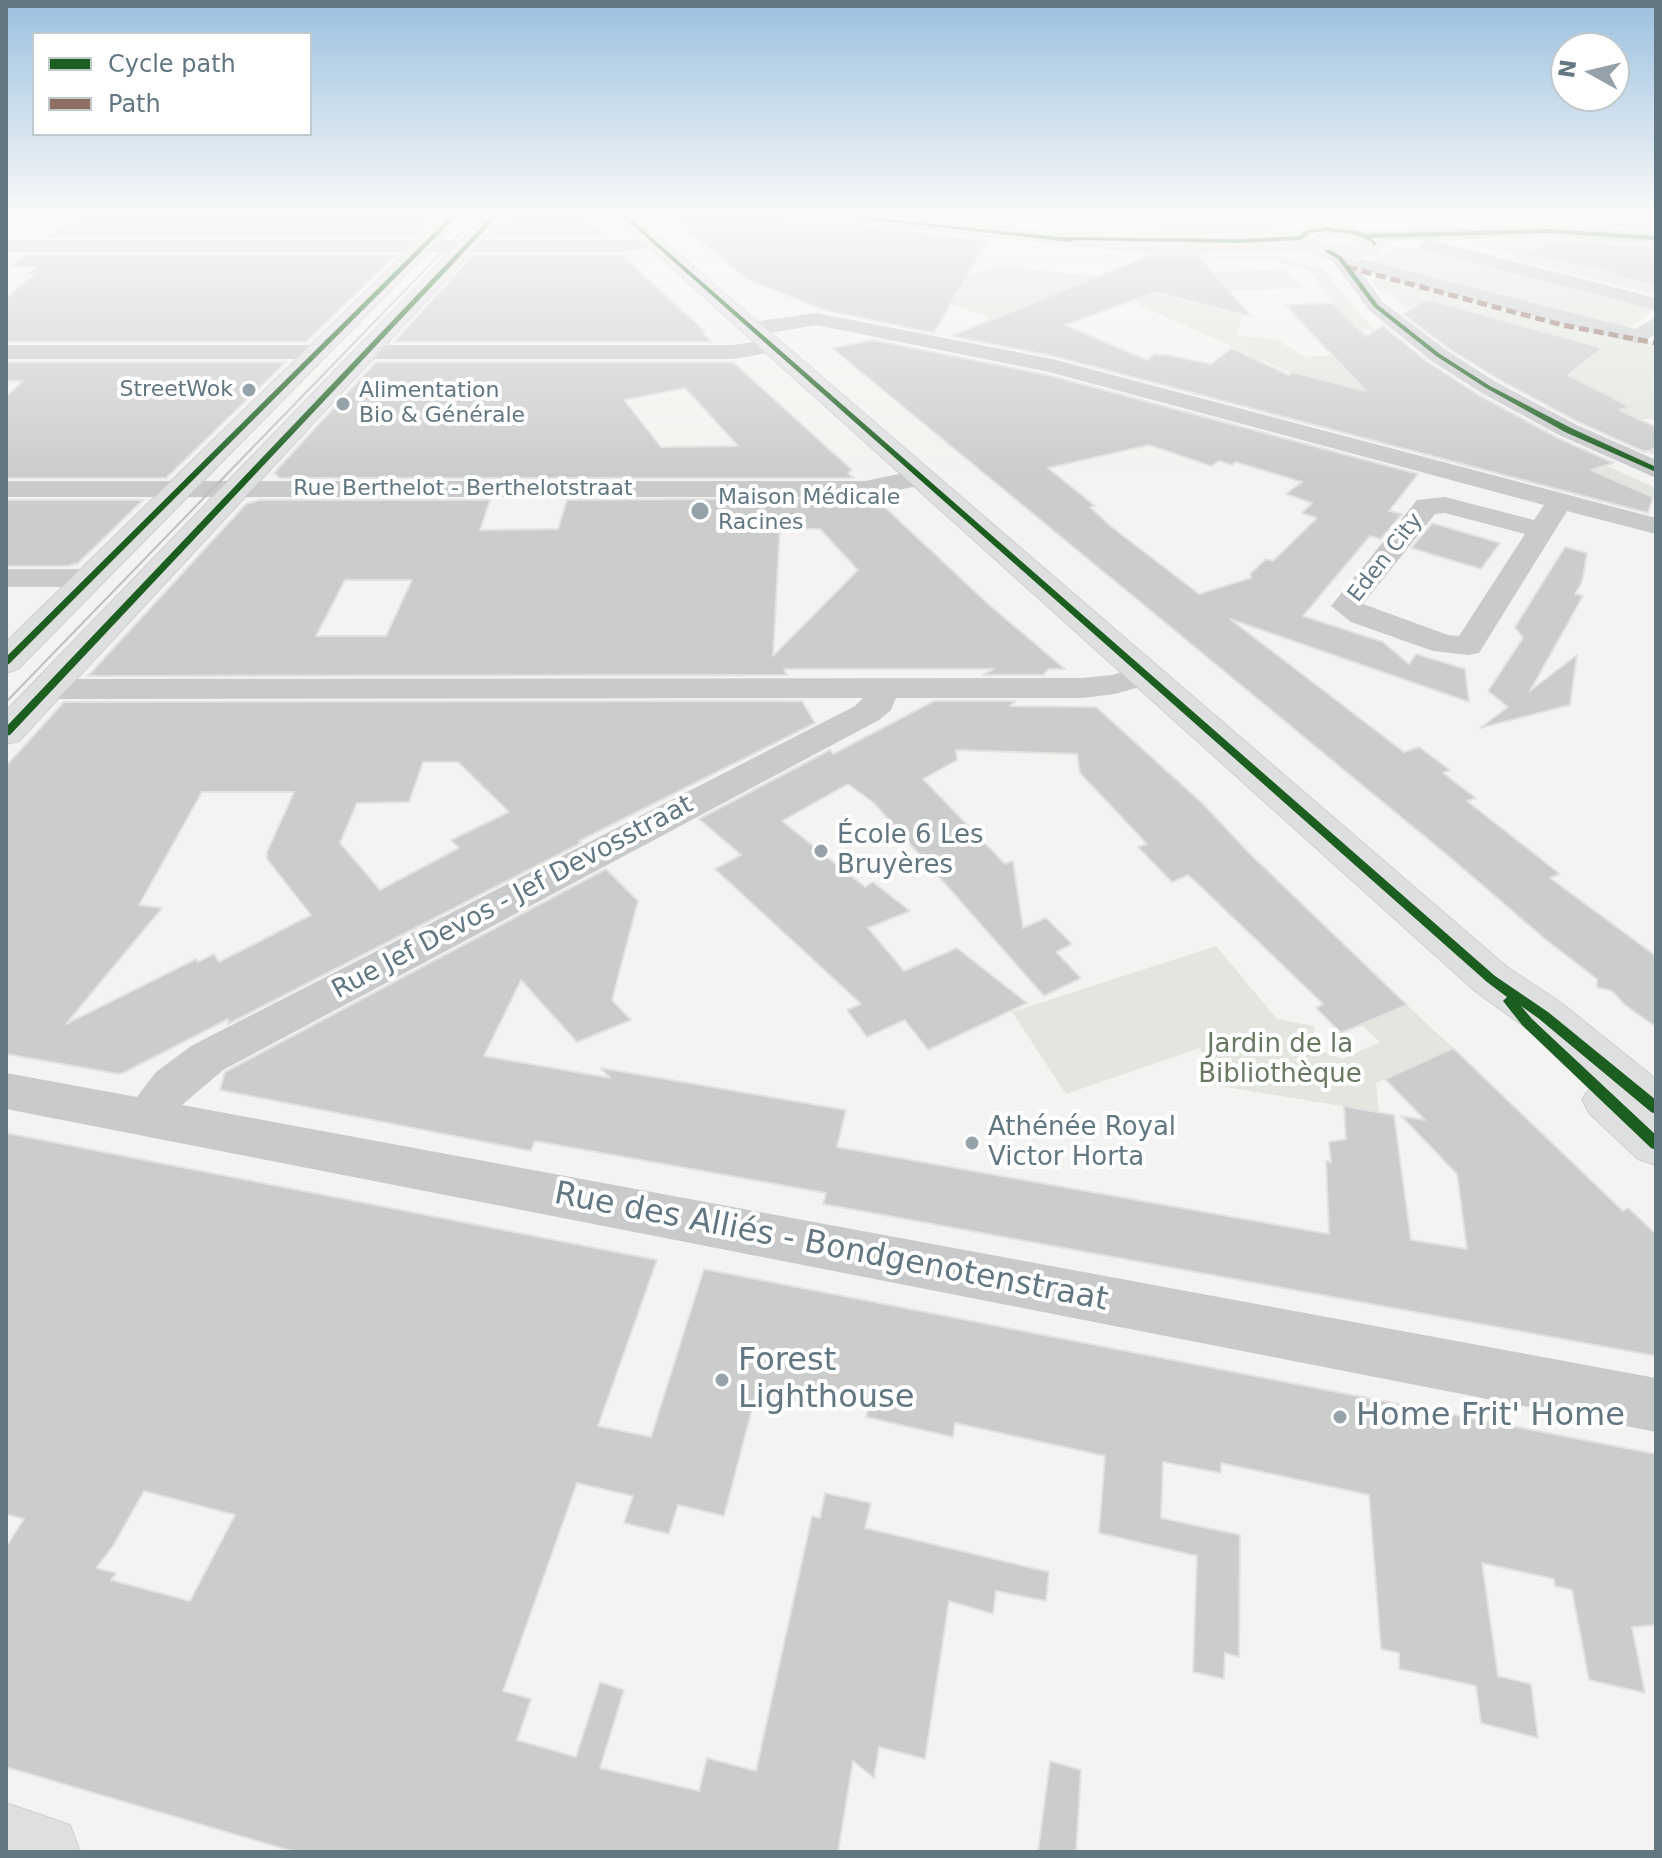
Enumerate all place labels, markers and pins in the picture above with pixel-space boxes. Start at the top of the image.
place label: StreetWok [119,377,233,403]
place label: Alimentation Bio & Générale [359,378,525,430]
marker: StreetWok [240,381,258,399]
marker: Alimentation Bio & Générale [334,395,352,413]
place label: Maison Médicale Racines [718,485,900,536]
marker: Maison Médicale Racines [689,500,711,522]
place label: École 6 Les Bruyères [837,820,983,882]
marker: École 6 Les Bruyères [812,842,830,860]
place label: Athénée Royal Victor Horta [988,1112,1176,1174]
marker: Athénée Royal Victor Horta [963,1134,981,1152]
place label: Forest Lighthouse [738,1343,914,1418]
marker: Forest Lighthouse [713,1371,731,1389]
place label: Home Frit' Home [1356,1398,1625,1436]
marker: Home Frit' Home [1331,1408,1349,1426]

